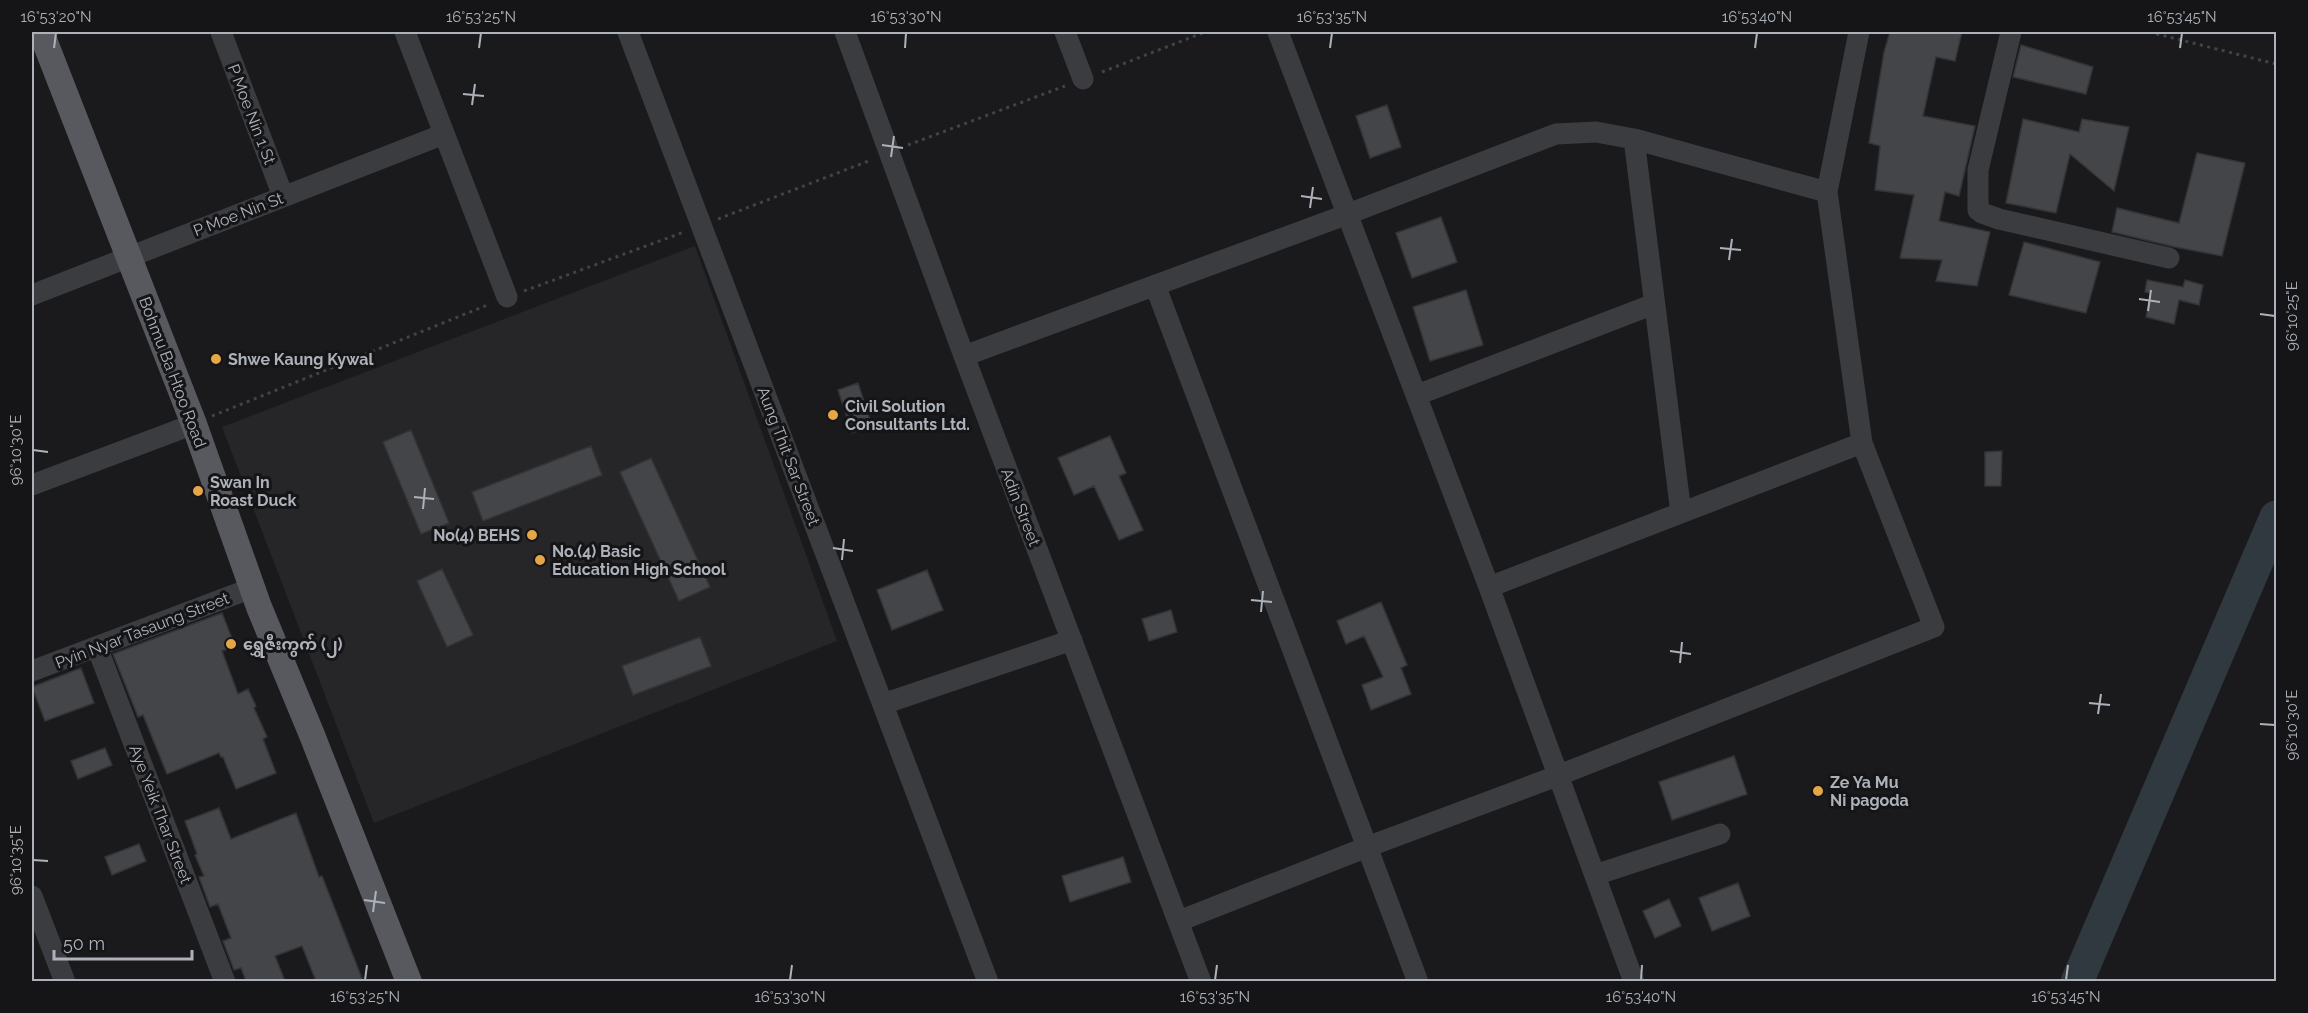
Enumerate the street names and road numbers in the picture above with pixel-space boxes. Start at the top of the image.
street label: P Moe Nin 1 St [224,61,280,167]
street label: P Moe Nin St [191,188,286,240]
street label: Bohmu Ba Htoo Road [135,294,210,450]
street label: Aung Thit Sar Street [753,384,824,529]
street label: Adin Street [997,466,1044,549]
street label: Pyin Nyar Tasaung Street [53,588,232,672]
street label: Aye Yeik Thar Street [125,742,196,887]

